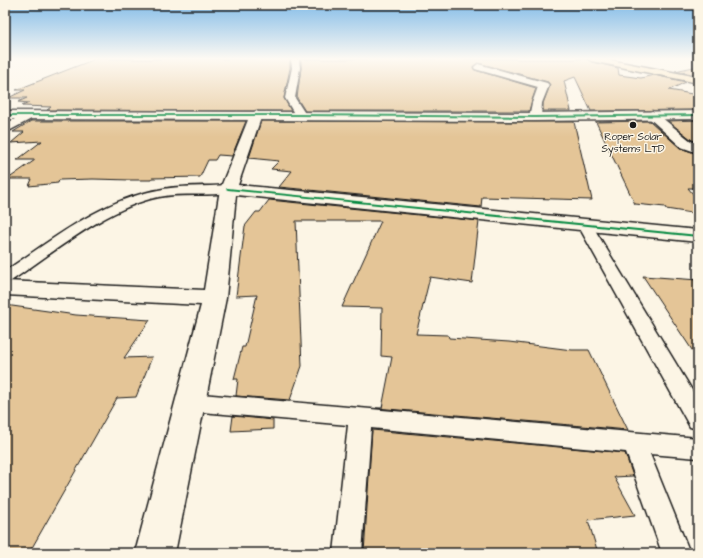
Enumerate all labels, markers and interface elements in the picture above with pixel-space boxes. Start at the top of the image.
marker: Roper Solar Systems LTD [628,120,638,130]
place label: Roper Solar Systems LTD [602,130,665,157]

